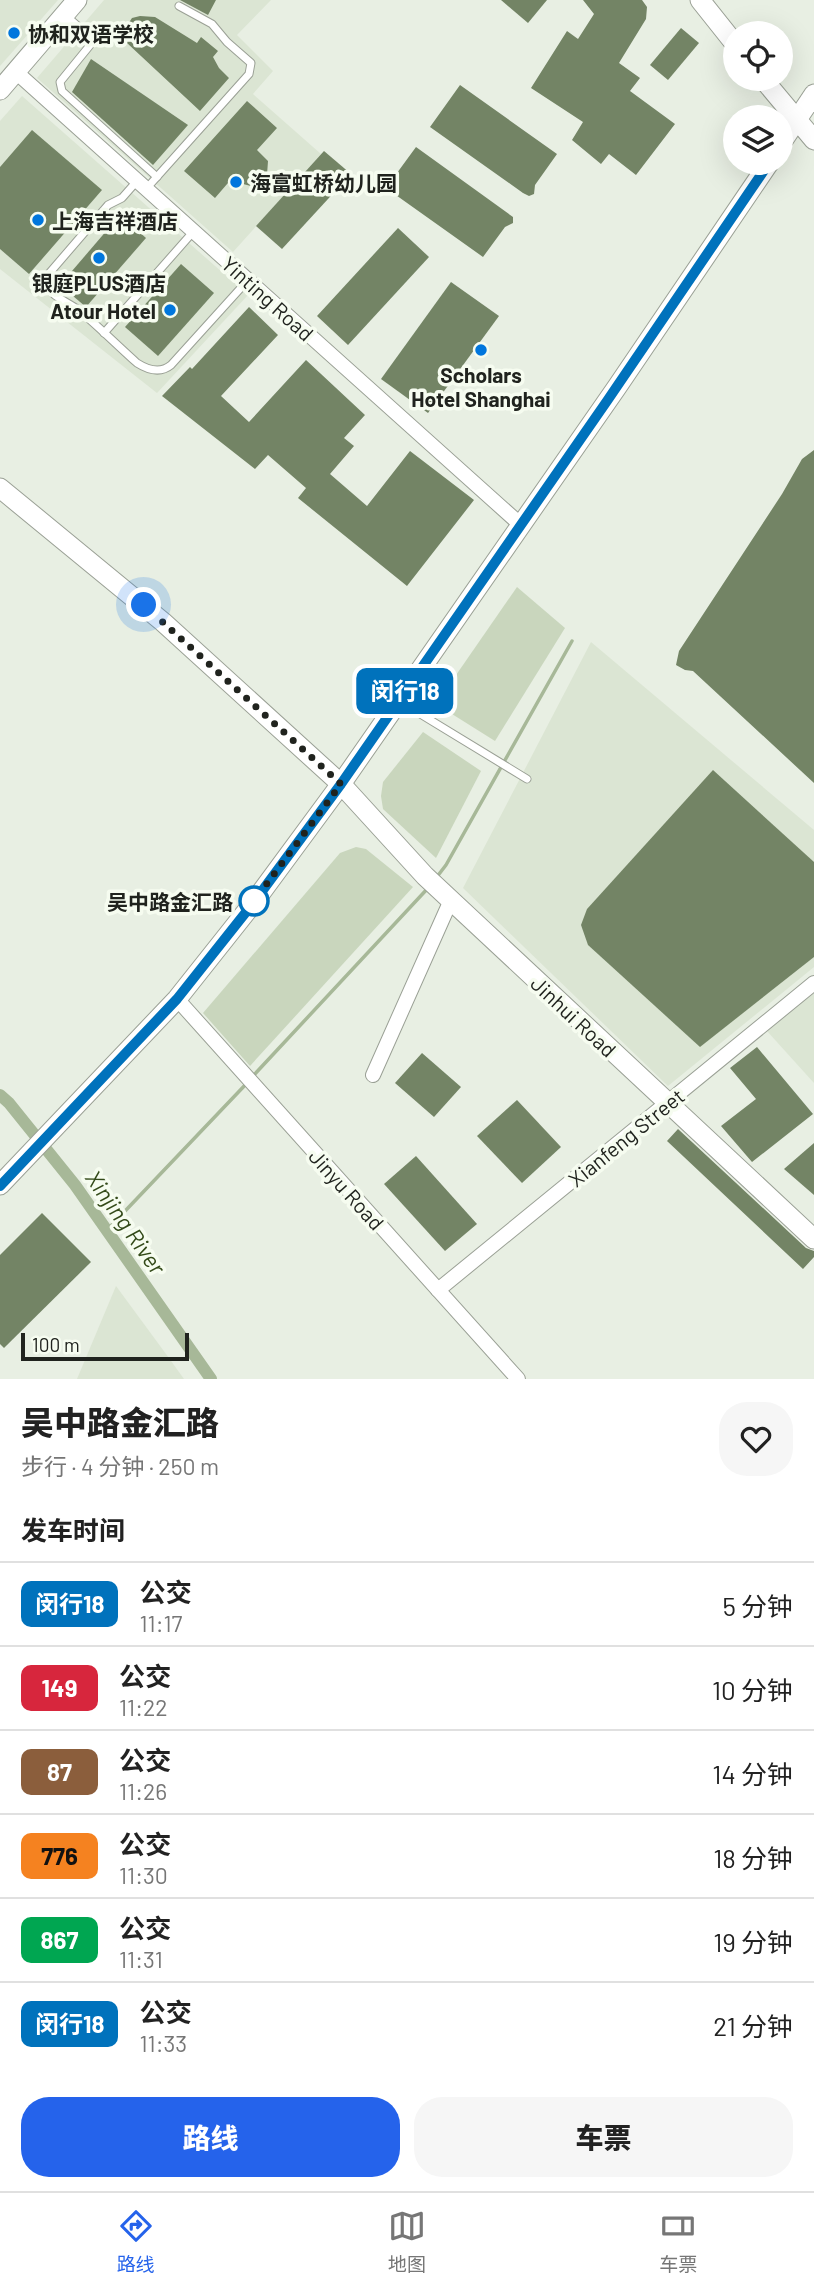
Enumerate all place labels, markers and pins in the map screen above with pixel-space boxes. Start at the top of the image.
place label: 协和双语学校 [28,21,154,46]
marker: 协和双语学校 [6,25,22,41]
place label: 海富虹桥幼儿园 [250,170,397,195]
marker: 海富虹桥幼儿园 [228,174,244,190]
place label: 上海吉祥酒店 [52,208,178,233]
marker: 上海吉祥酒店 [30,212,46,228]
marker: 银庭PLUS酒店 [91,250,107,266]
place label: 银庭PLUS酒店 [32,270,166,295]
place label: Atour Hotel [50,298,156,323]
marker: Atour Hotel [162,302,178,318]
marker: Scholars Hotel Shanghai [473,342,489,358]
place label: Scholars Hotel Shanghai [411,362,551,411]
marker: 吴中路金汇路 [239,886,269,916]
place label: 吴中路金汇路 [107,889,233,914]

